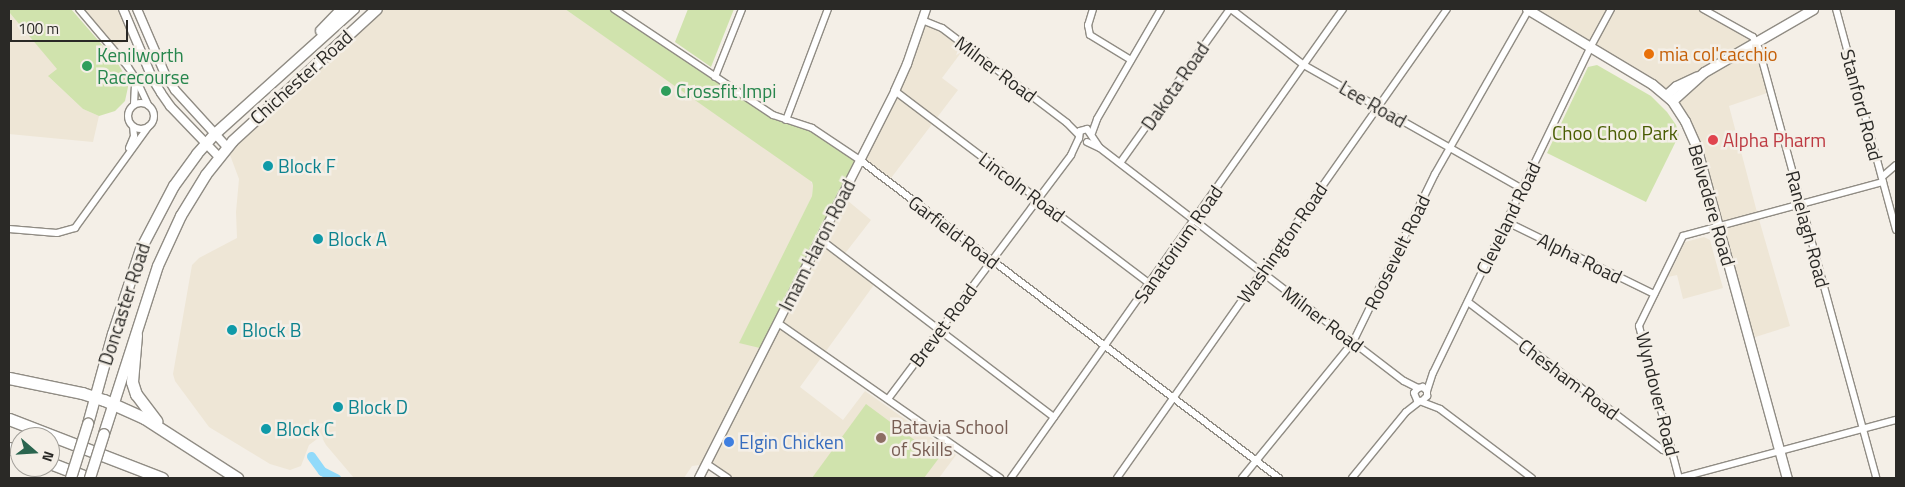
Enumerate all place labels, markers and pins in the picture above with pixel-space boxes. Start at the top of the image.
place label: mia col'cacchio [1659,43,1778,65]
place label: Kenilworth Racecourse [97,44,189,88]
marker: mia col'cacchio [1643,48,1655,60]
marker: Kenilworth Racecourse [81,60,93,72]
place label: Crossfit Impi [676,80,776,102]
marker: Crossfit Impi [660,85,672,97]
place label: Alpha Pharm [1723,129,1826,151]
marker: Alpha Pharm [1707,134,1719,146]
place label: Block F [278,155,336,177]
marker: Block F [262,160,274,172]
place label: Block A [328,228,387,250]
marker: Block A [312,233,324,245]
place label: Block B [242,319,301,341]
marker: Block B [226,324,238,336]
place label: Block D [348,396,408,418]
marker: Block D [332,401,344,413]
place label: Batavia School of Skills [891,416,1009,460]
place label: Block C [276,418,334,440]
marker: Block C [260,423,272,435]
place label: Elgin Chicken [739,431,844,453]
marker: Batavia School of Skills [875,432,887,444]
marker: Elgin Chicken [723,436,735,448]

